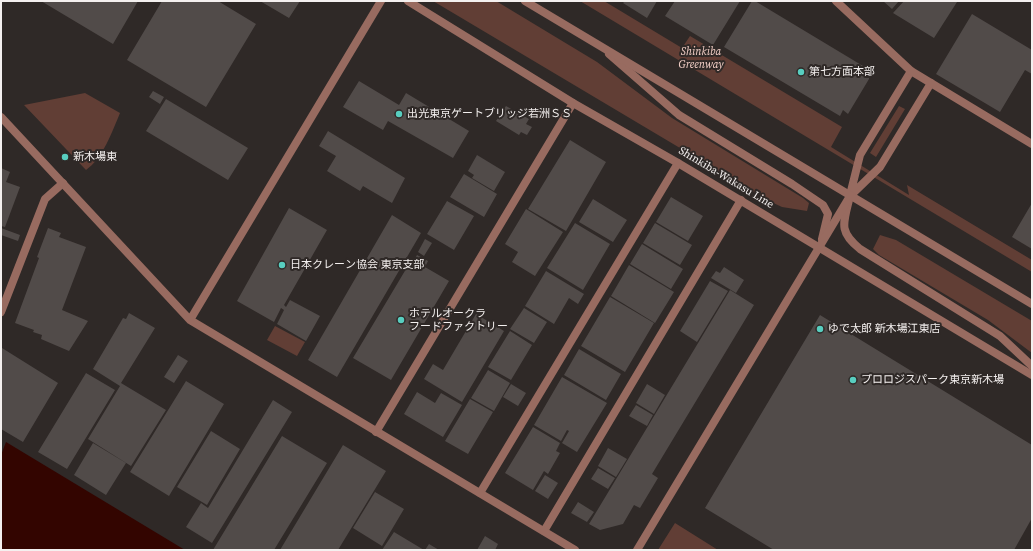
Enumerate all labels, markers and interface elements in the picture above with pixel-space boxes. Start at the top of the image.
park label: Shinkiba Greenway [678,45,724,71]
place label: 第七方面本部 [809,65,875,79]
marker: 第七方面本部 [796,67,806,77]
place label: 出光東京ゲートブリッジ若洲ＳＳ [407,107,572,121]
marker: 出光東京ゲートブリッジ若洲ＳＳ [394,109,404,119]
street label: Shinkiba-Wakasu Line [676,144,776,212]
place label: 新木場東 [73,150,117,164]
marker: 新木場東 [60,152,70,162]
place label: 日本クレーン協会 東京支部 [290,258,425,272]
marker: 日本クレーン協会 東京支部 [277,260,287,270]
place label: ホテルオークラ フードファクトリー [409,307,508,333]
marker: ホテルオークラ フードファクトリー [396,315,406,325]
place label: ゆで太郎 新木場江東店 [828,322,941,336]
marker: ゆで太郎 新木場江東店 [815,324,825,334]
place label: プロロジスパーク東京新木場 [861,373,1004,387]
marker: プロロジスパーク東京新木場 [848,375,858,385]

